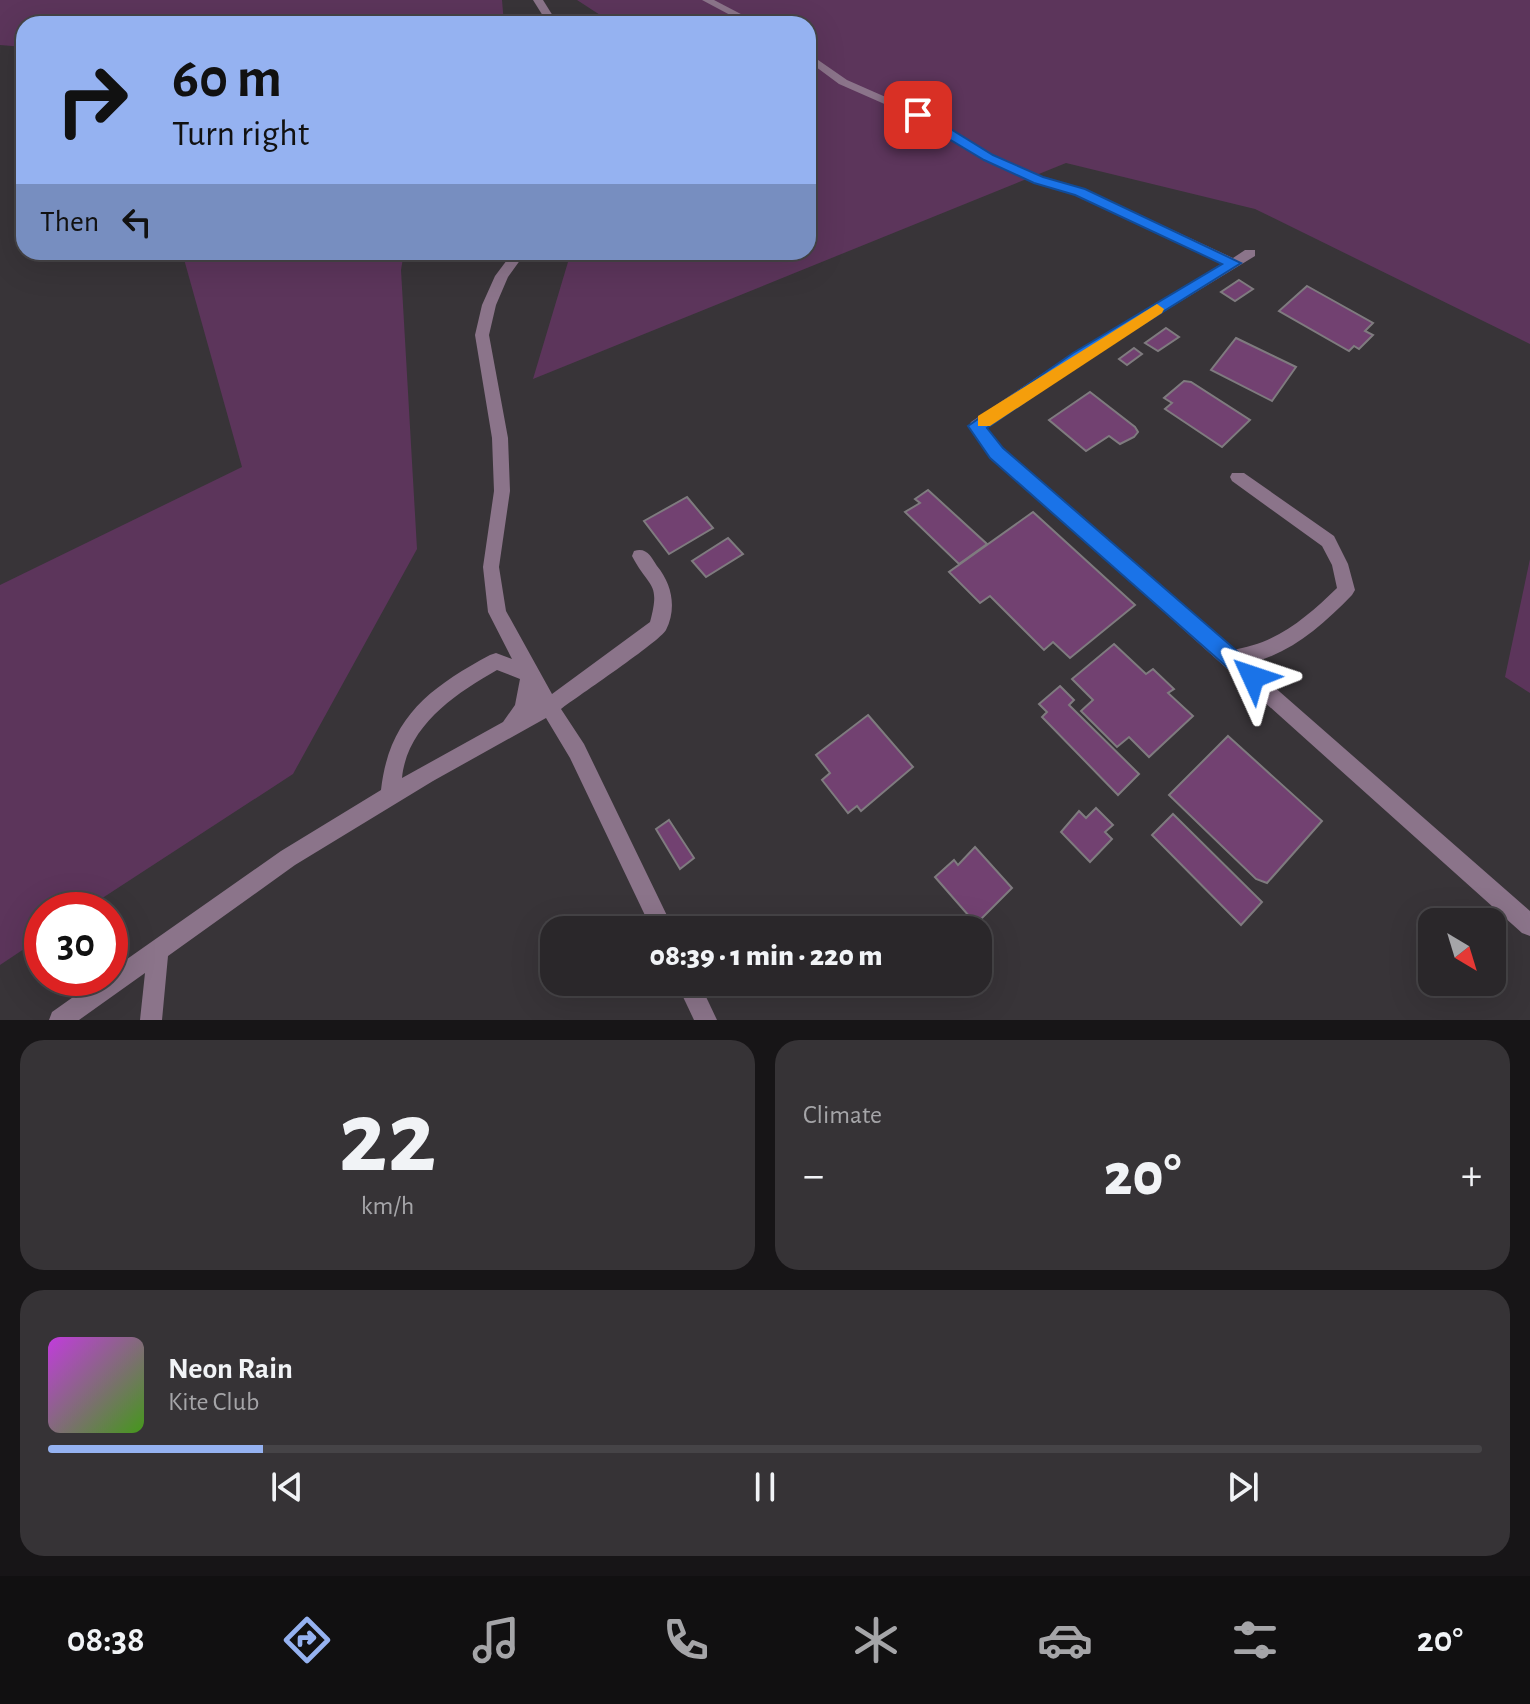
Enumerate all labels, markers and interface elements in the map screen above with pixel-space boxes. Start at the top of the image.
icon: right [40,48,144,152]
text: 60 m [172,51,282,107]
pin [884,81,952,149]
icon: arrive [896,93,940,137]
text: Turn right [172,116,309,152]
icon: left [115,200,159,244]
text: Then [40,207,99,237]
position arrow [1211,635,1295,719]
speed limit sign: 30 [24,892,128,996]
north arrow [1418,908,1506,996]
map controls [1418,908,1506,996]
text: 08:39 · 1 min · 220 m [649,941,883,971]
text: 22 [339,1087,436,1191]
text: Climate [803,1102,882,1128]
text: 20° [1104,1146,1181,1206]
text: − [803,1154,824,1198]
text: + [1461,1154,1482,1198]
text: km/h [361,1193,414,1219]
text: Neon Rain [168,1354,293,1384]
text: Kite Club [168,1389,259,1415]
icon: previous [265,1465,309,1509]
icon: pause [743,1465,787,1509]
icon: next [1221,1465,1265,1509]
icon: directions [279,1612,335,1668]
icon: music [468,1612,524,1668]
icon: phone [658,1612,714,1668]
icon: climate [848,1612,904,1668]
icon: car [1037,1612,1093,1668]
icon: filters [1227,1612,1283,1668]
text: 08:38 [67,1622,145,1658]
text: 20° [1417,1622,1463,1658]

